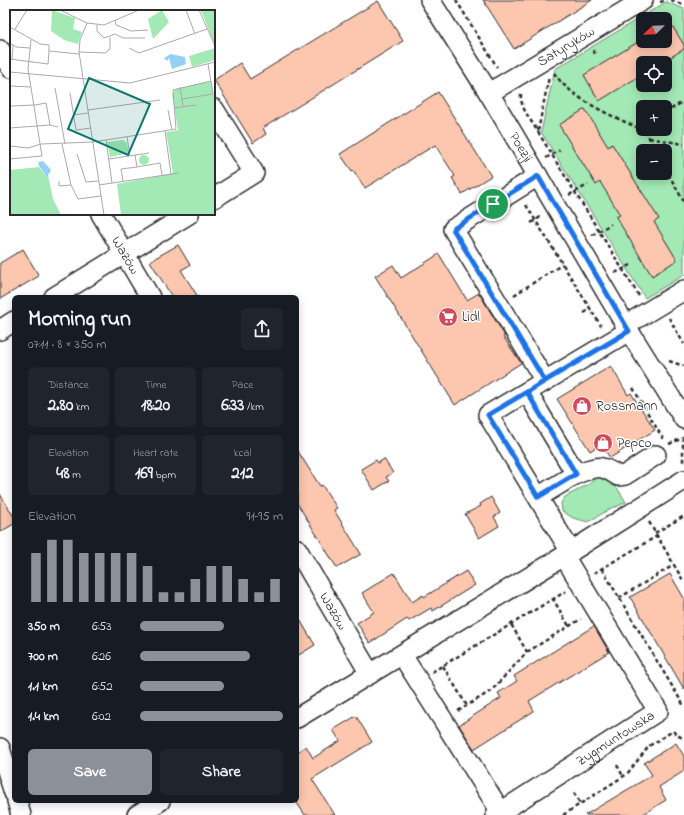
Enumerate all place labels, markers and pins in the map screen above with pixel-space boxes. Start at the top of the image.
pin [476,187,510,221]
supermarket icon: Lidl [437,306,459,328]
place label: Lidl [462,307,480,328]
shop icon: Rossmann [571,395,593,417]
place label: Rossmann [596,396,658,417]
shop icon: Pepco [592,432,614,454]
place label: Pepco [617,433,652,454]

